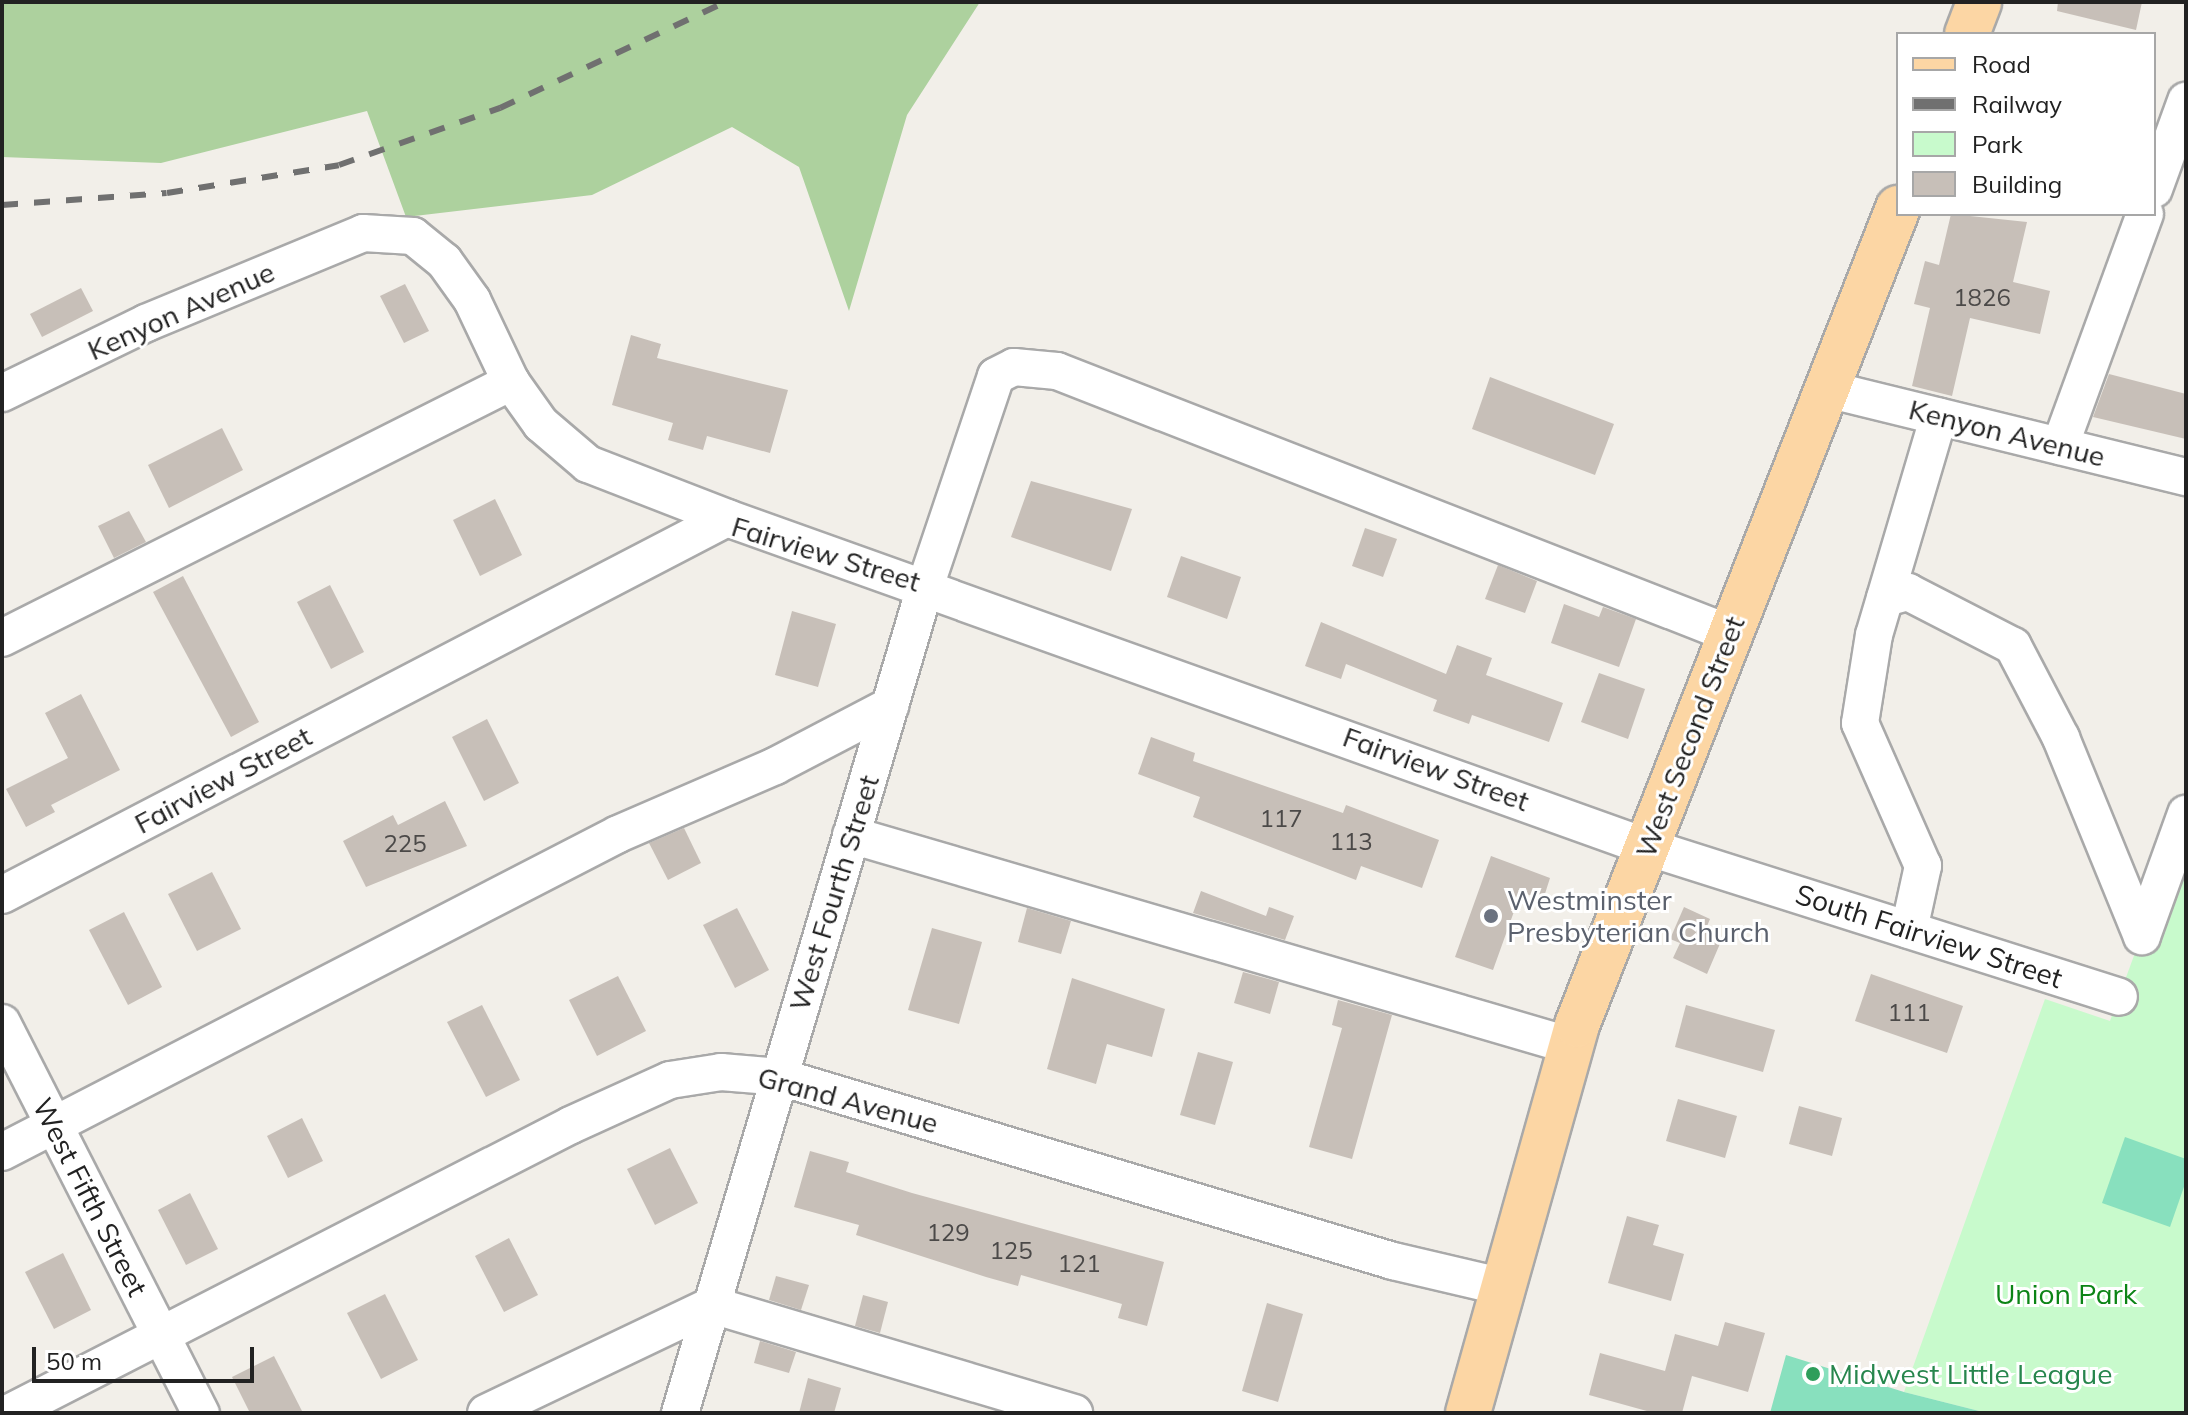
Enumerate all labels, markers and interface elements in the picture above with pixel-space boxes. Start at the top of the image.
legend [1896,32,2156,216]
text: Road [1972,49,2031,79]
text: Railway [1972,89,2062,119]
text: Park [1972,129,2023,159]
text: Building [1972,169,2062,199]
street label: Kenyon Avenue [82,255,280,367]
house number: 1826 [1953,284,2011,312]
street label: Kenyon Avenue [1906,392,2108,474]
street label: Fairview Street [728,509,924,599]
street label: West Second Street [1628,612,1752,862]
street label: Fairview Street [129,719,317,841]
street label: Fairview Street [1338,720,1534,818]
street label: West Fourth Street [782,771,886,1015]
house number: 117 [1259,805,1303,833]
house number: 113 [1329,828,1373,856]
house number: 225 [383,830,427,858]
street label: South Fairview Street [1791,877,2067,995]
place label: Westminster Presbyterian Church [1507,883,1770,949]
marker: Westminster Presbyterian Church [1482,907,1500,925]
house number: 111 [1887,999,1931,1027]
street label: Grand Avenue [754,1060,942,1140]
street label: West Fifth Street [26,1092,154,1302]
house number: 129 [926,1219,970,1247]
house number: 125 [989,1237,1033,1265]
house number: 121 [1057,1250,1101,1278]
park label: Union Park [1995,1277,2137,1311]
scale bar [36,1331,258,1381]
text: 50 m [46,1346,102,1376]
place label: Midwest Little League [1829,1357,2112,1391]
marker: Midwest Little League [1804,1365,1822,1383]

